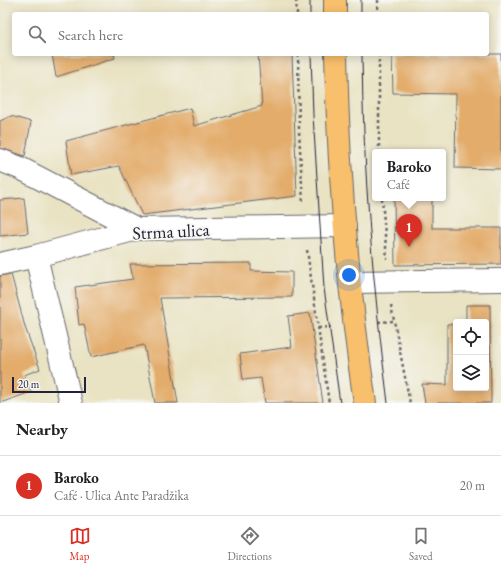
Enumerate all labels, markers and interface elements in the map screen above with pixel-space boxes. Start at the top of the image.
search box [12,12,489,56]
icon: search [26,23,48,45]
text: Search here [58,25,123,44]
popup [372,149,446,201]
text: Baroko [387,157,431,176]
text: Café [387,176,410,193]
pin: 1 [396,214,422,247]
street label: Strma ulica [132,217,211,245]
your location [339,265,359,285]
map controls [453,319,489,391]
button: locate [453,319,489,355]
button: layers [453,355,489,391]
scale bar [12,375,86,394]
text: 20 m [18,377,39,391]
text: Nearby [16,418,68,440]
text: Baroko [54,468,99,487]
text: 1 [26,477,32,494]
text: 20 m [460,477,485,494]
text: Café · Ulica Ante Paradžika [54,487,189,504]
tab: Map [69,525,91,563]
tab: Directions [228,525,272,563]
tab: Saved [409,525,432,563]

